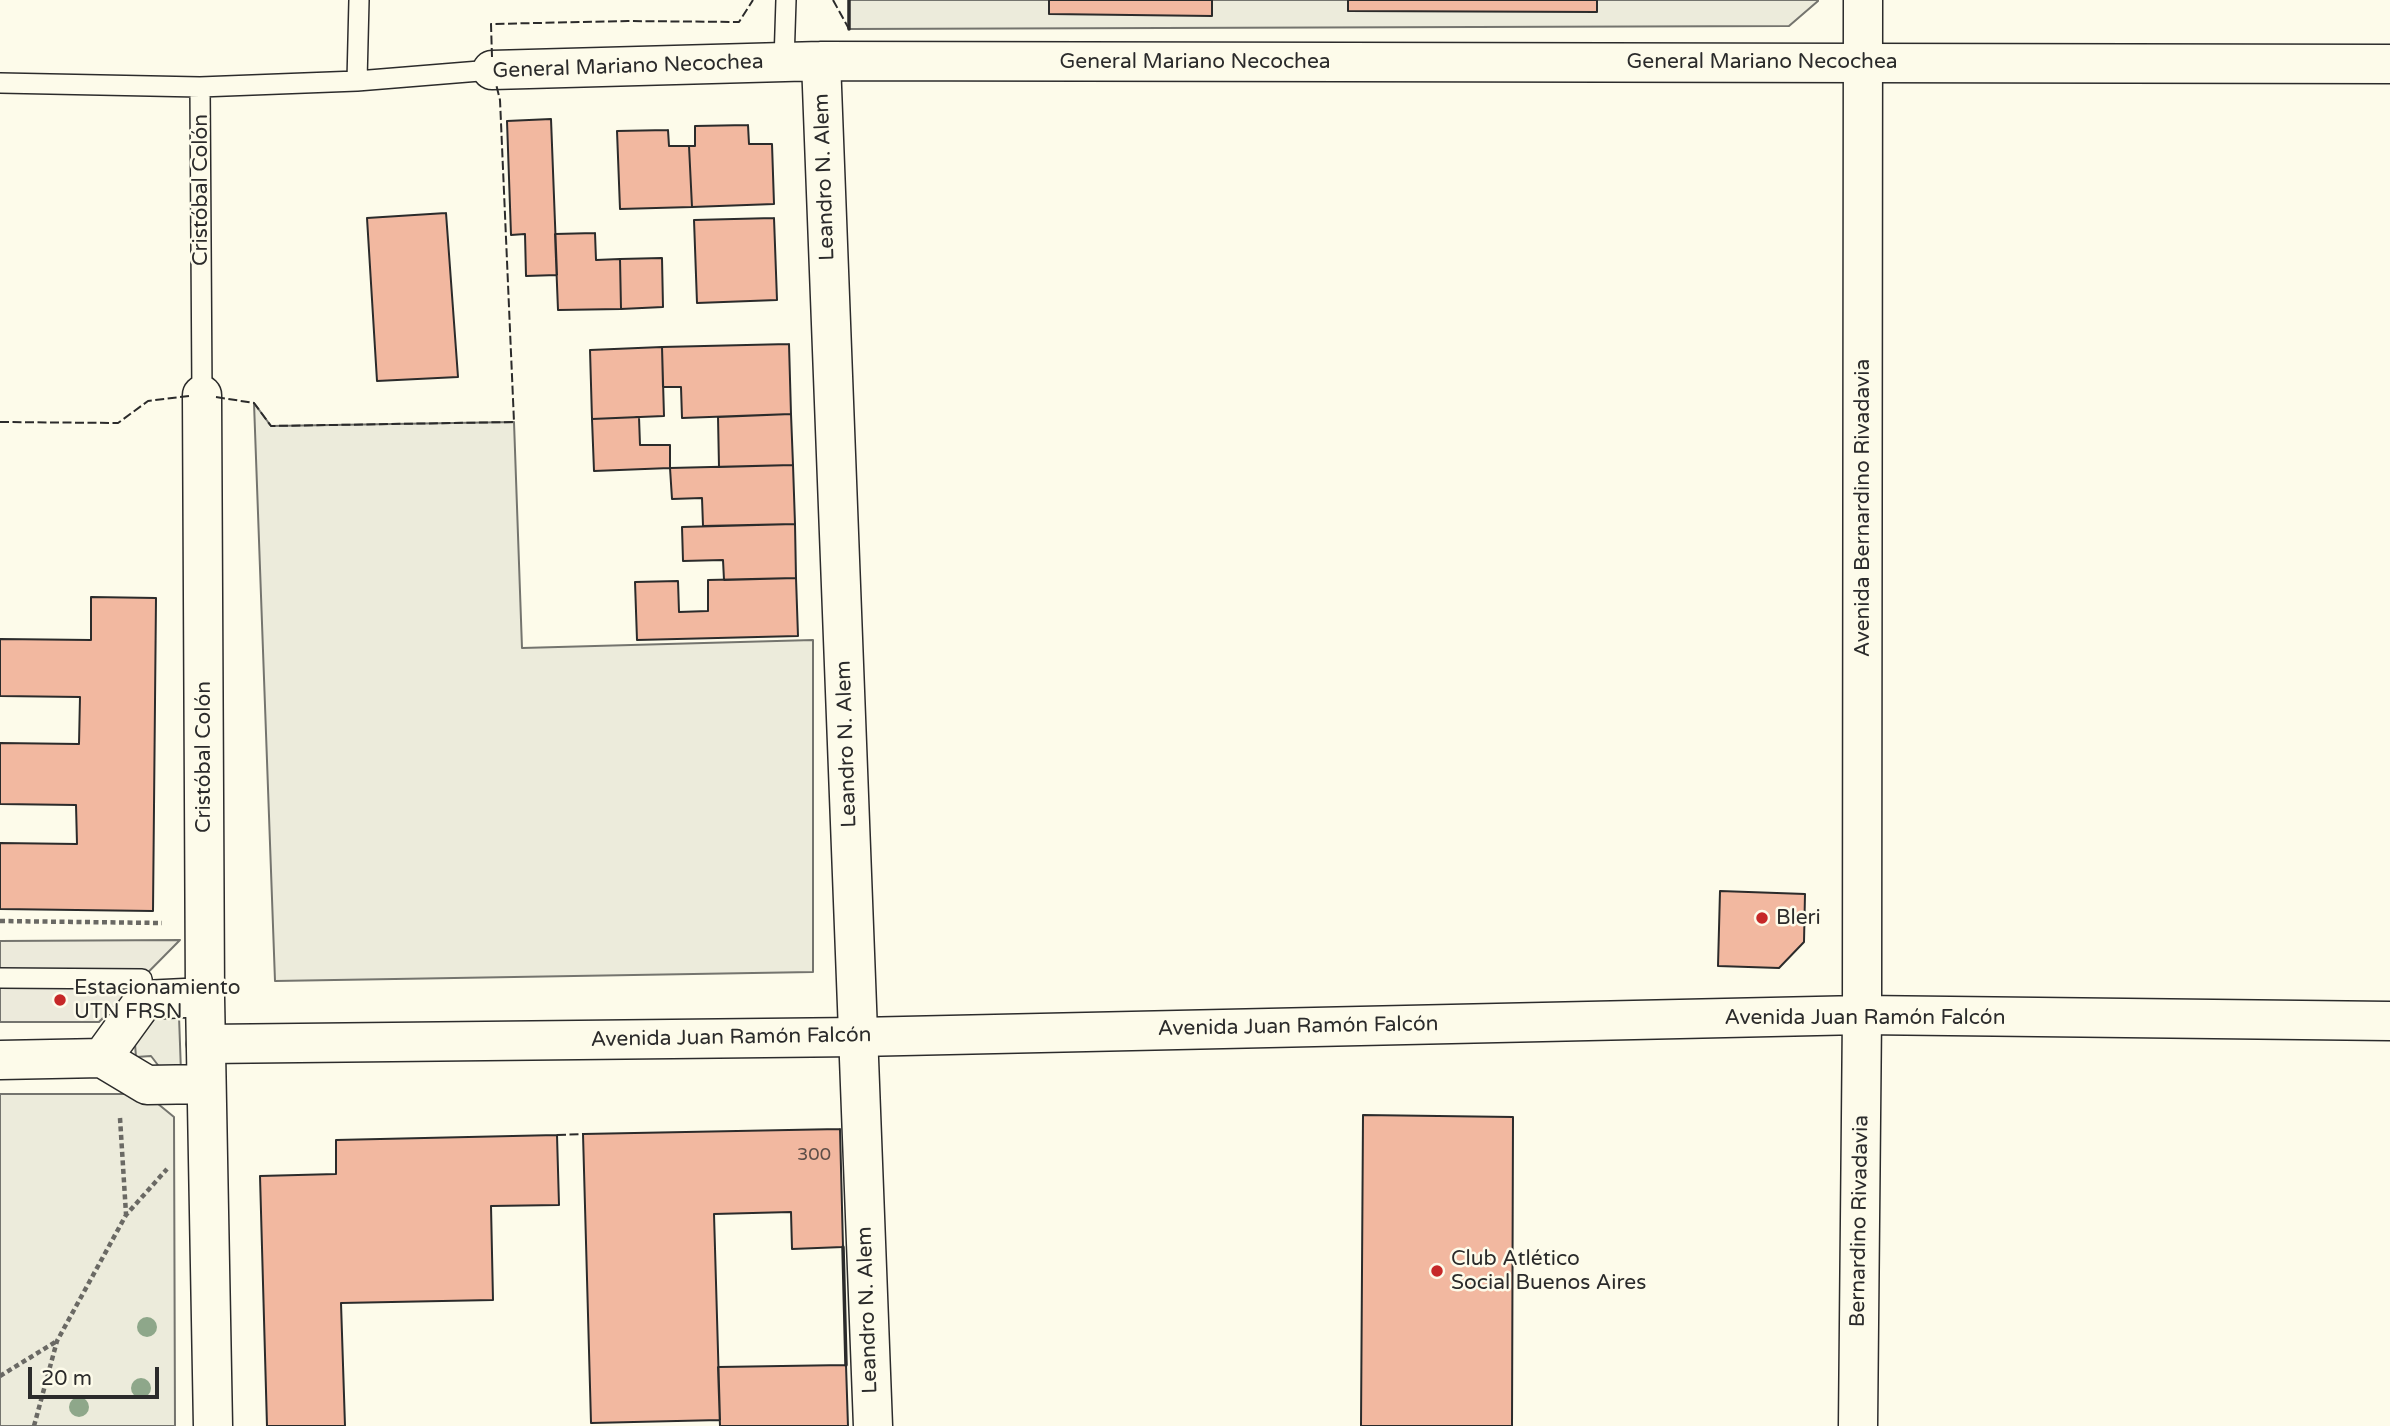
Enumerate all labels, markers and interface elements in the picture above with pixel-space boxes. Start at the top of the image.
street label: General Mariano Necochea [1059,49,1331,75]
street label: General Mariano Necochea [1626,49,1898,75]
street label: General Mariano Necochea [492,50,764,84]
street label: Leandro N. Alem [809,93,841,261]
street label: Cristóbal Colón [188,114,214,266]
street label: Avenida Bernardino Rivadavia [1850,359,1876,657]
street label: Leandro N. Alem [831,660,863,828]
street label: Cristóbal Colón [191,681,217,833]
place label: Bleri [1776,905,1821,931]
marker: Bleri [1754,910,1770,926]
place label: Estacionamiento UTN FRSN [74,975,240,1025]
marker: Estacionamiento UTN FRSN [52,992,68,1008]
street label: Avenida Juan Ramón Falcón [1725,1005,2005,1031]
street label: Avenida Juan Ramón Falcón [1157,1012,1439,1042]
street label: Avenida Juan Ramón Falcón [590,1023,872,1053]
street label: Bernardino Rivadavia [1846,1115,1874,1327]
house number: 300 [797,1144,831,1166]
street label: Leandro N. Alem [852,1226,884,1394]
place label: Club Atlético Social Buenos Aires [1451,1246,1646,1296]
marker: Club Atlético Social Buenos Aires [1429,1263,1445,1279]
scale bar [32,1352,163,1396]
text: 20 m [41,1366,92,1391]

